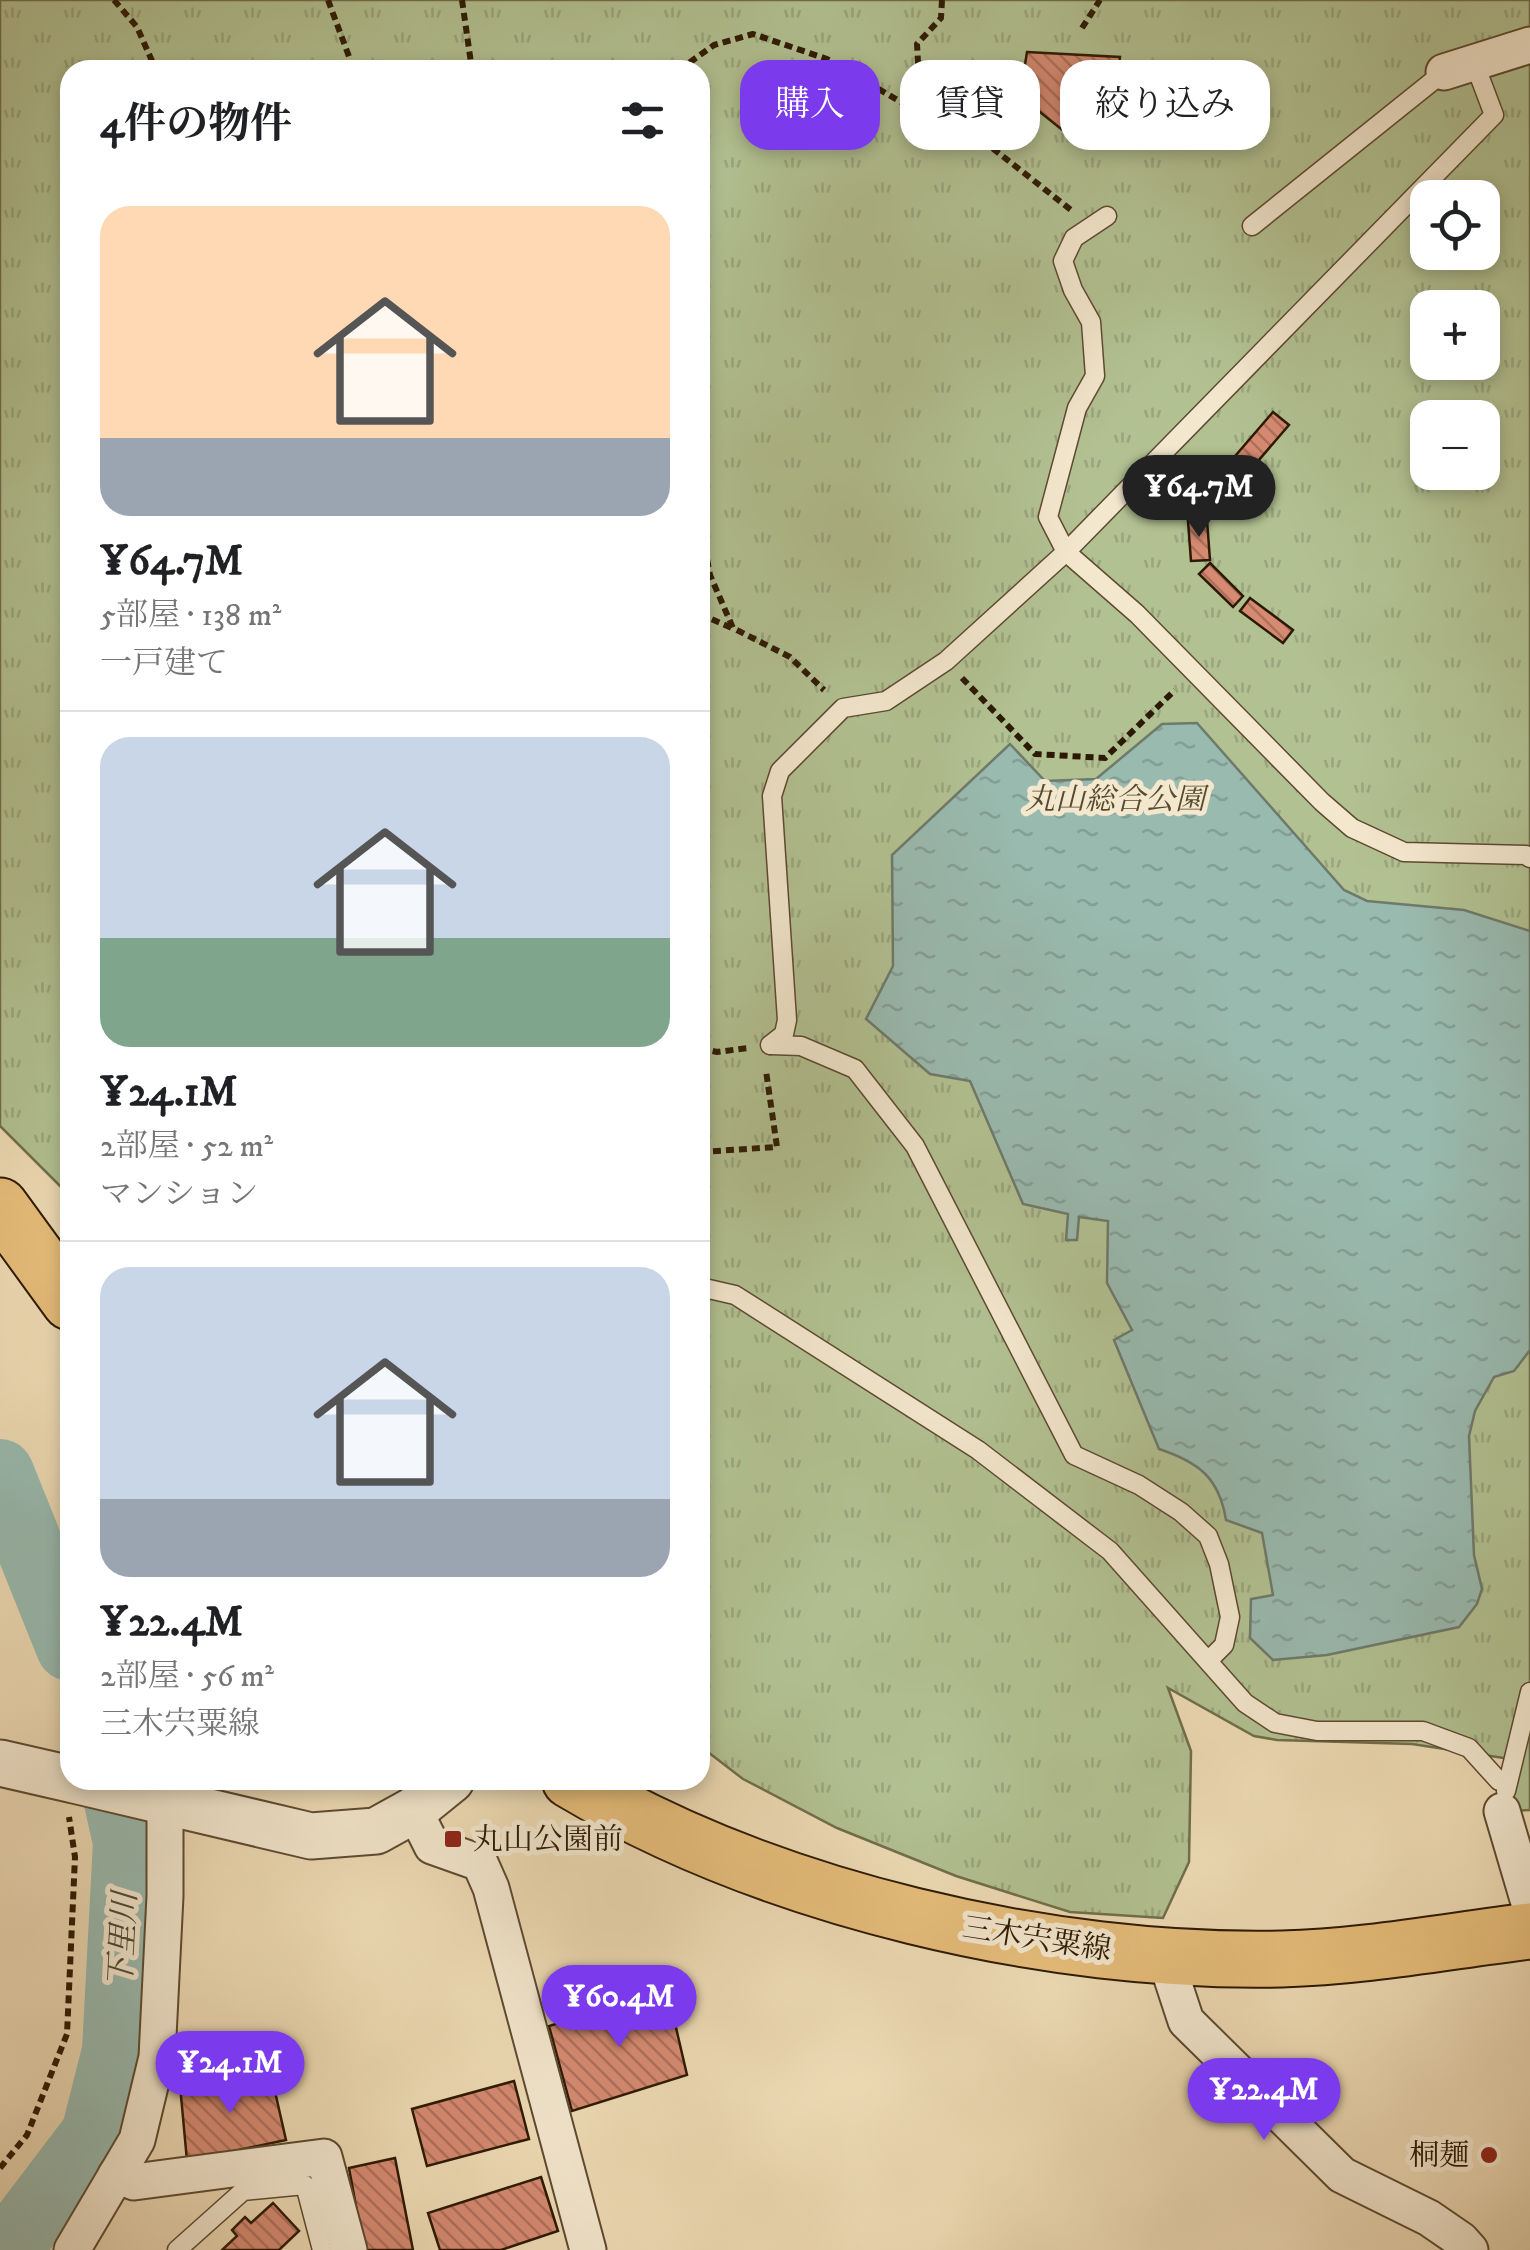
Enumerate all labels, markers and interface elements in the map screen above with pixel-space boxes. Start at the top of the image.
chip: 購入 [740,60,880,150]
chip: 賃貸 [900,60,1040,150]
chip: 絞り込み [1060,60,1270,150]
icon: filters [615,93,670,148]
text: 4件の物件 [100,99,292,151]
map controls [1410,180,1500,490]
button: locate [1410,180,1500,270]
icon: home [295,271,475,451]
button: + [1410,290,1500,380]
button: − [1410,400,1500,490]
pin: ¥64.7M [1118,455,1280,540]
text: ¥64.7M [1144,467,1254,507]
text: ¥64.7M [100,536,243,588]
text: 5部屋 · 138 m² [100,596,281,636]
text: 一戸建て [100,644,228,684]
park label: 丸山総合公園 [1025,782,1210,819]
icon: home [295,802,475,982]
text: ¥24.1M [100,1067,238,1119]
text: 2部屋 · 52 m² [100,1127,273,1167]
text: マンション [100,1175,259,1215]
icon: home [295,1332,475,1512]
text: ¥22.4M [100,1597,243,1649]
text: 2部屋 · 56 m² [100,1657,274,1697]
text: 三木宍粟線 [100,1705,260,1745]
place label: 丸山公園前 [473,1822,623,1859]
marker: 丸山公園前 [442,1828,464,1850]
water label: 下里川 [102,1888,147,1989]
street label: 三木宍粟線 [960,1909,1114,1969]
pin: ¥60.4M [538,1965,700,2050]
text: ¥60.4M [564,1977,674,2017]
pin: ¥24.1M [149,2031,311,2116]
text: ¥24.1M [178,2043,282,2083]
pin: ¥22.4M [1183,2058,1345,2143]
text: ¥22.4M [1210,2070,1318,2110]
place label: 桐麺 [1409,2138,1469,2175]
marker: 桐麺 [1478,2144,1500,2166]

